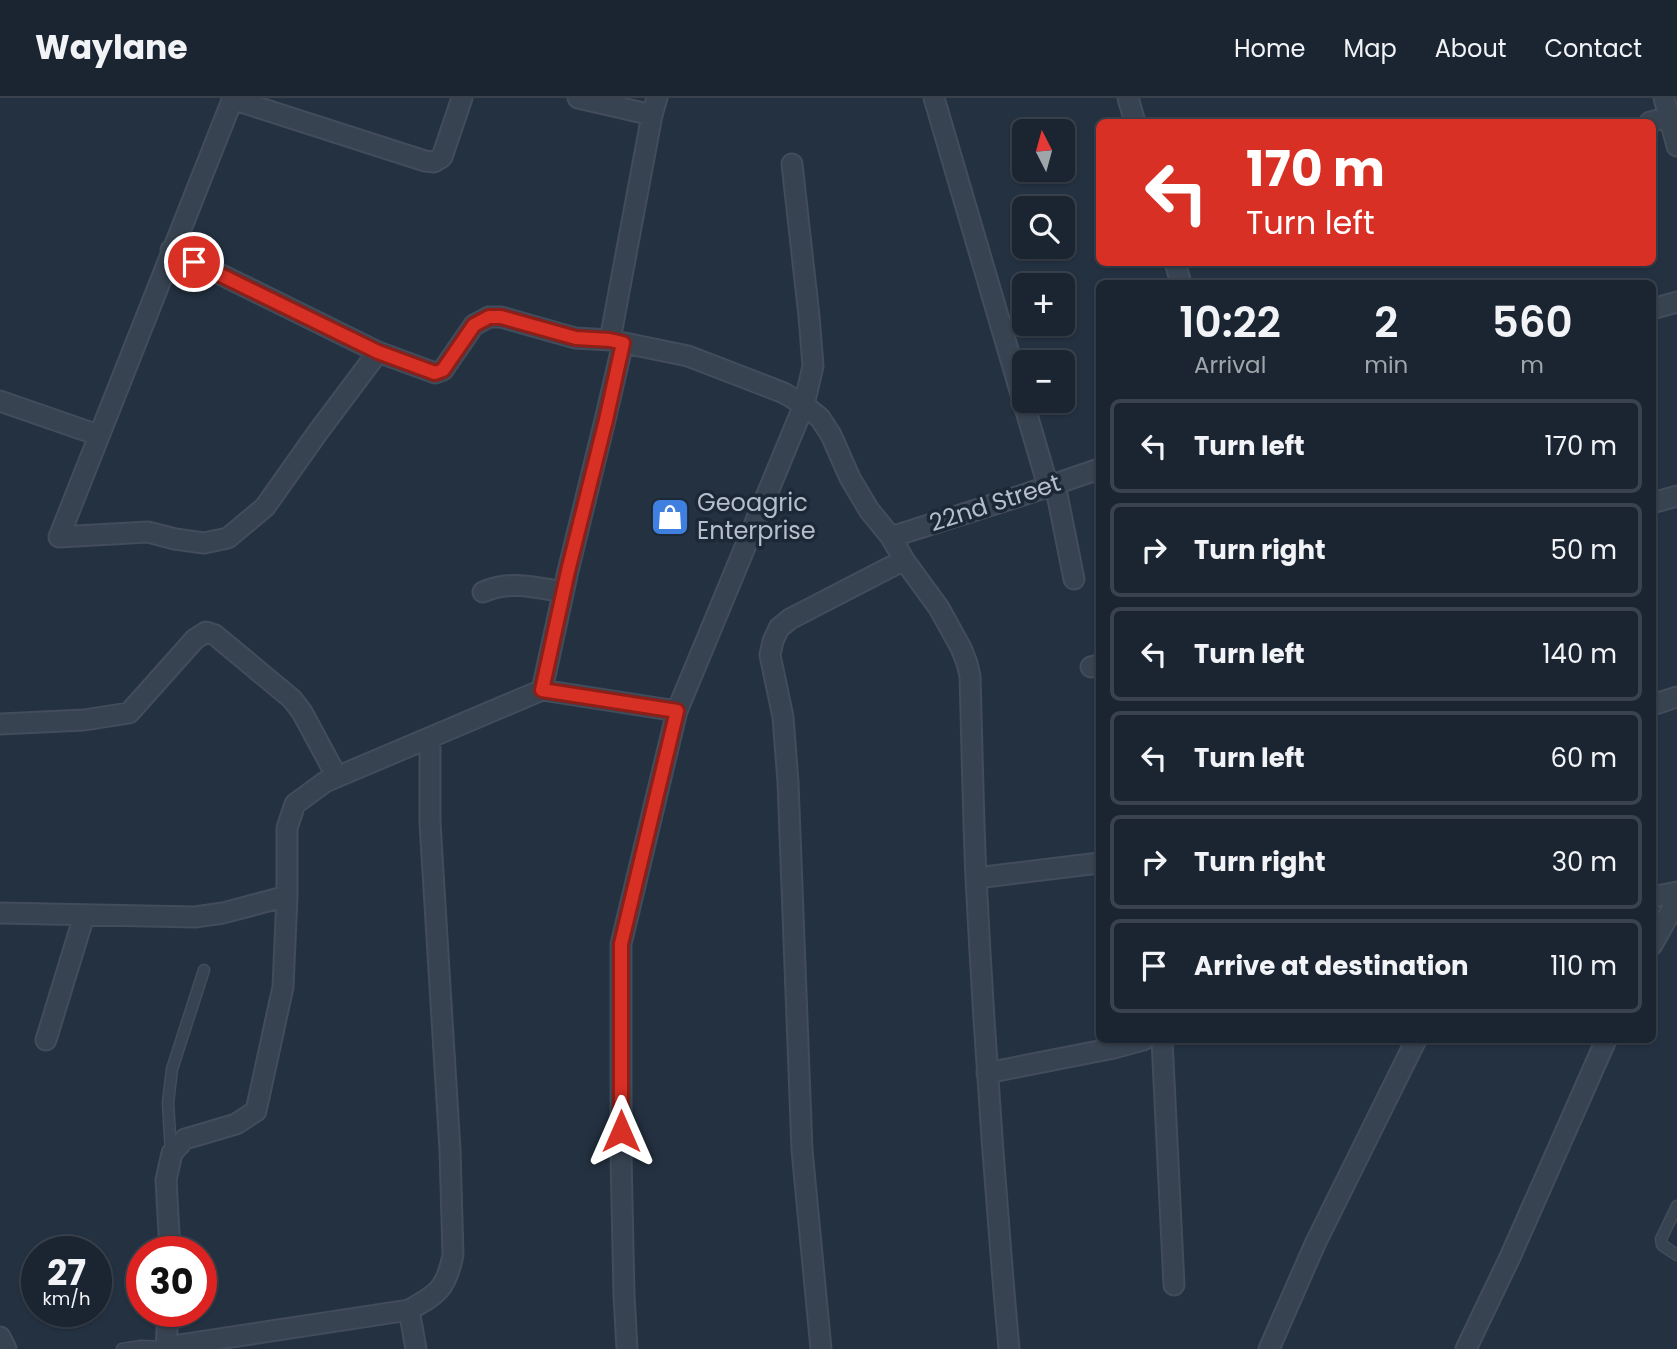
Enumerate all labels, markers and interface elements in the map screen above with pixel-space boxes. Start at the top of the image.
text: Waylane [35,24,188,71]
text: Home [1234,32,1306,65]
text: Map [1344,32,1397,65]
text: About [1435,32,1506,65]
text: Contact [1544,32,1642,65]
north arrow [1012,119,1074,182]
map controls [1012,119,1075,413]
text: 170 m [1246,135,1385,203]
icon: left [1131,147,1222,238]
button: search [1012,196,1075,259]
text: Turn left [1246,200,1375,245]
pin [164,232,224,292]
icon: arrive [175,243,213,281]
button: + [1012,273,1075,336]
text: 10:22 [1179,293,1281,352]
text: 2 [1374,293,1398,352]
text: 560 [1492,293,1573,352]
text: Arrival [1194,349,1266,381]
text: min [1364,349,1408,381]
text: m [1520,349,1544,381]
button: − [1012,350,1075,413]
icon: left [1135,427,1173,465]
text: Turn left [1194,428,1305,464]
text: 170 m [1544,428,1617,464]
street label: 22nd Street [925,466,1065,539]
place label: Geoagric Enterprise [697,486,816,547]
shop icon: Geoagric Enterprise [649,496,691,538]
icon: right [1135,531,1173,569]
text: Turn right [1194,532,1326,568]
text: 50 m [1551,532,1617,568]
icon: left [1135,635,1173,673]
text: Turn left [1194,636,1305,672]
text: 140 m [1542,636,1617,672]
icon: left [1135,739,1173,777]
text: Turn left [1194,740,1305,776]
text: 60 m [1550,740,1617,776]
icon: right [1135,843,1173,881]
text: Turn right [1194,844,1326,880]
text: 30 m [1552,844,1617,880]
icon: arrive [1135,947,1173,985]
text: Arrive at destination [1194,948,1469,984]
text: 110 m [1550,948,1617,984]
position arrow [584,1094,658,1168]
speed limit sign: 30 [126,1236,217,1327]
text: 27 [47,1248,86,1297]
text: km/h [43,1286,90,1311]

